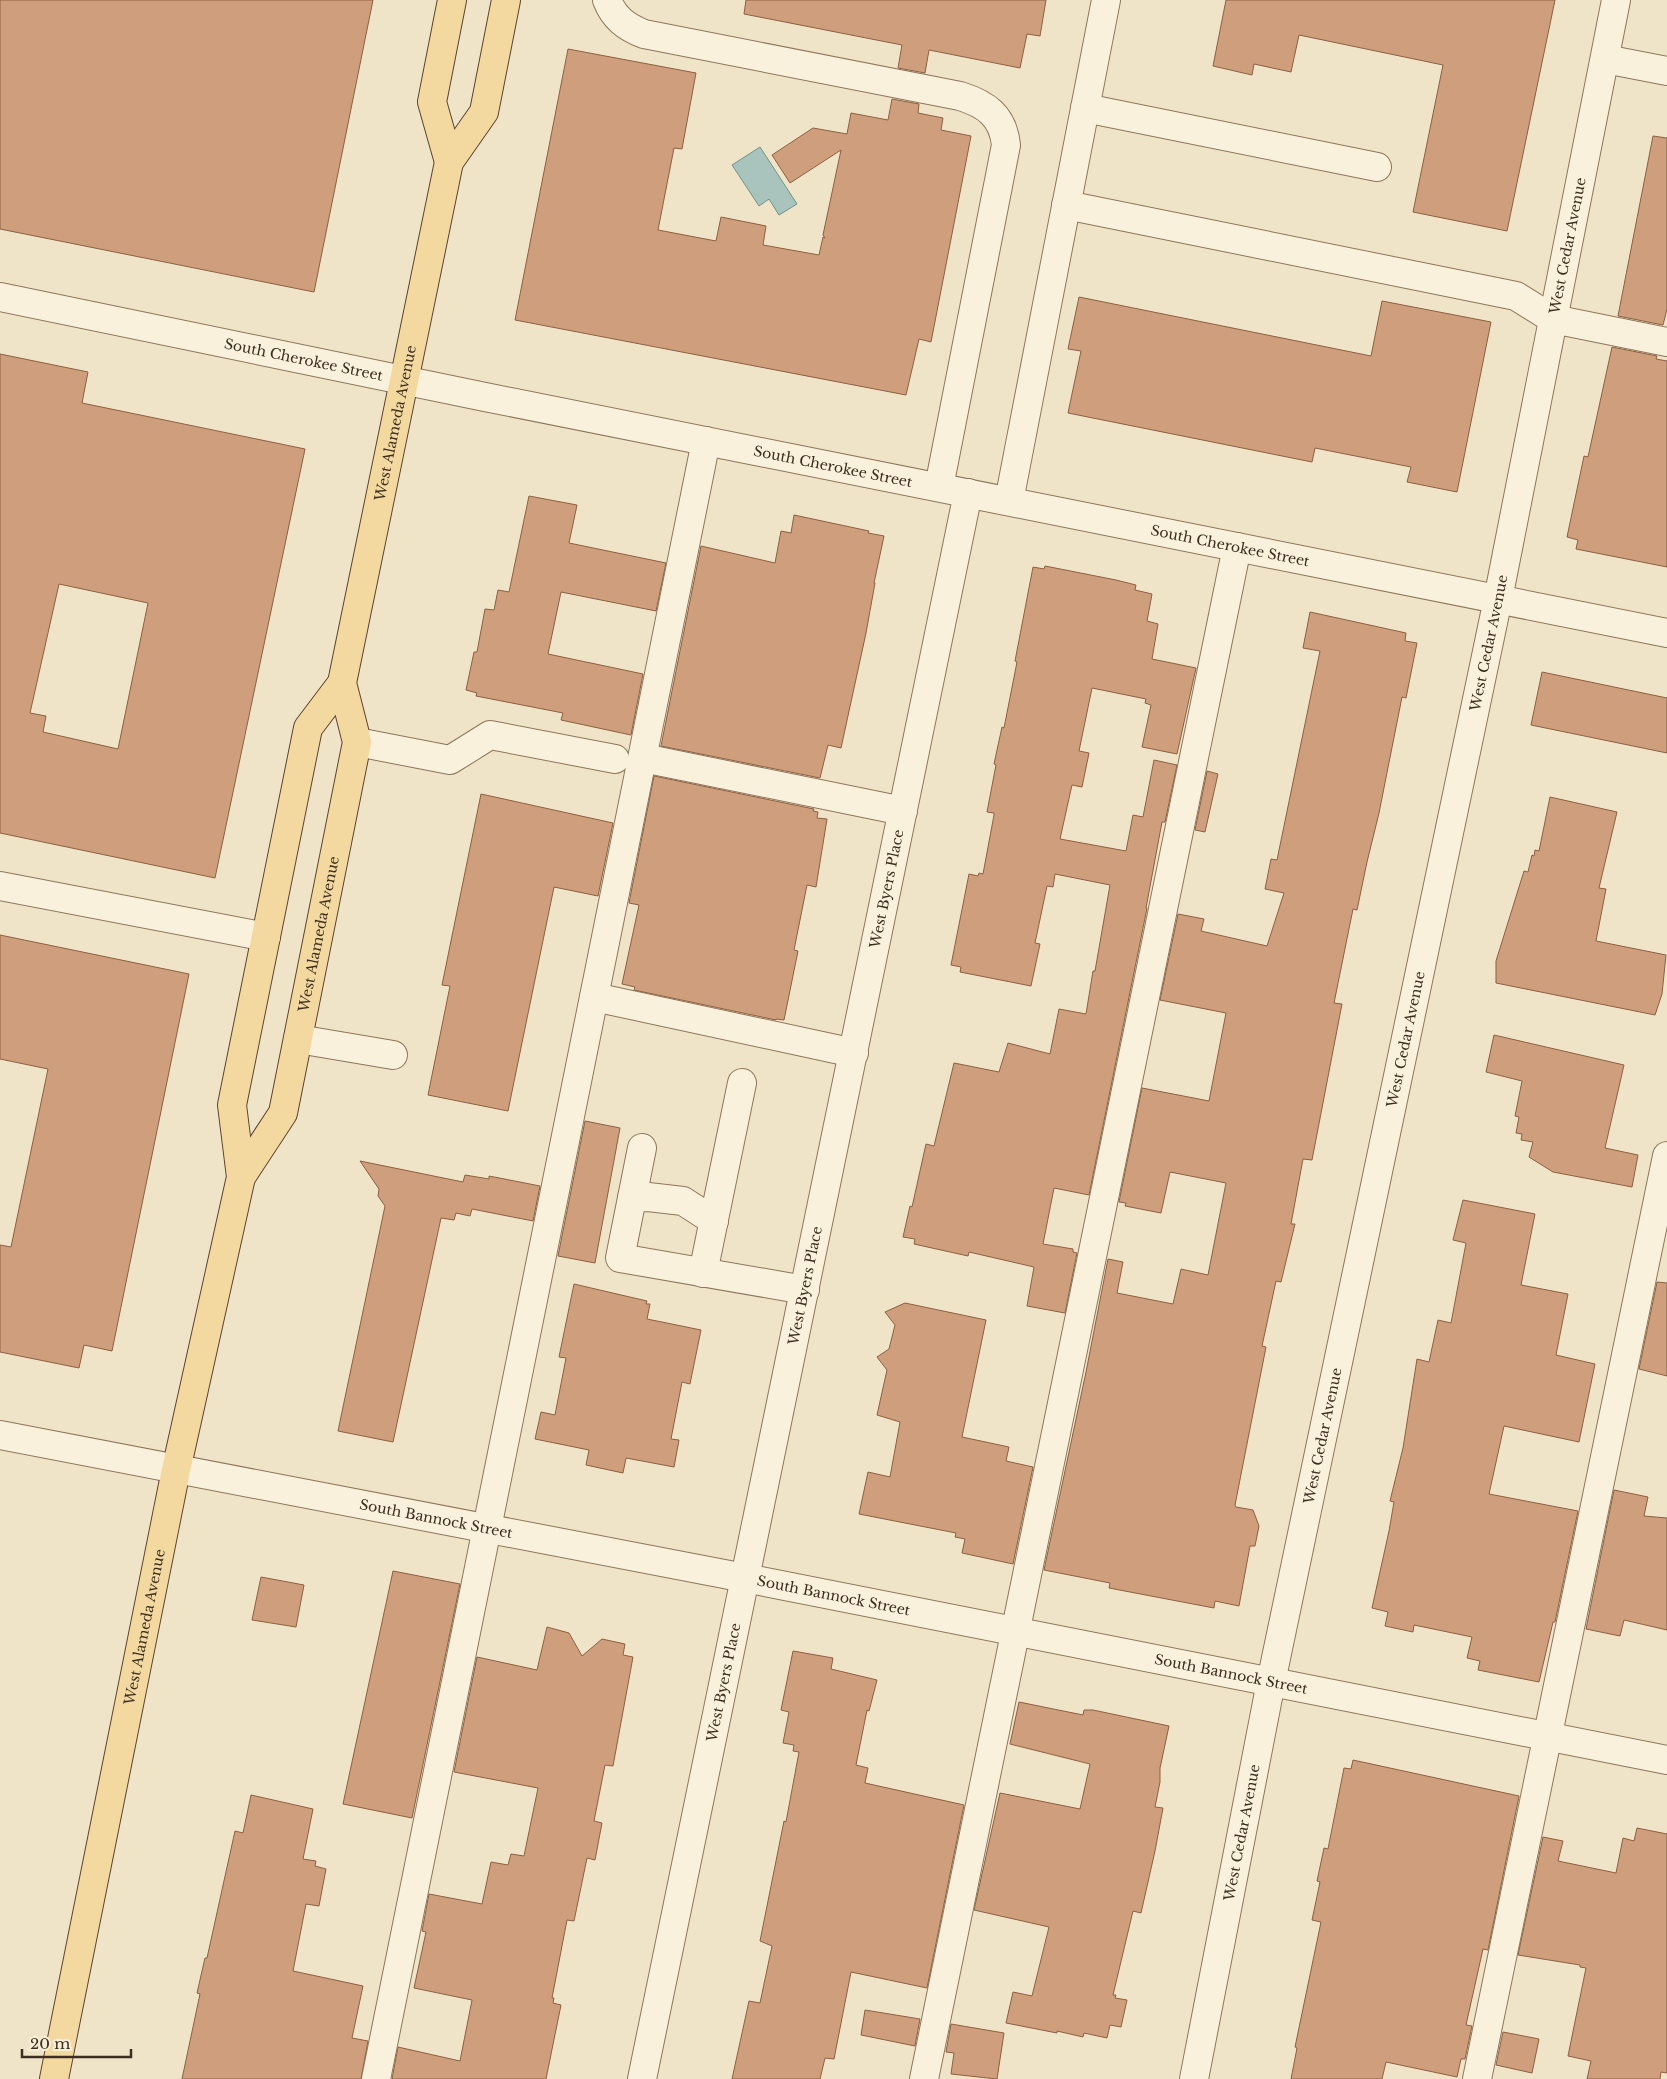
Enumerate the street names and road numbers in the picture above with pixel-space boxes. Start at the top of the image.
street label: West Cedar Avenue [1545,176,1590,317]
street label: South Cherokee Street [223,334,385,385]
street label: West Alameda Avenue [370,344,420,504]
street label: South Cherokee Street [752,442,915,491]
street label: South Cherokee Street [1149,521,1312,571]
street label: West Cedar Avenue [1466,573,1512,714]
street label: West Byers Place [865,828,908,951]
street label: West Alameda Avenue [294,855,343,1015]
street label: West Cedar Avenue [1382,970,1429,1110]
street label: West Byers Place [784,1225,826,1348]
street label: West Cedar Avenue [1299,1366,1346,1506]
street label: South Bannock Street [358,1495,515,1542]
street label: West Alameda Avenue [120,1547,169,1708]
street label: South Bannock Street [756,1572,912,1620]
street label: West Byers Place [702,1621,745,1744]
street label: South Bannock Street [1153,1650,1310,1698]
street label: West Cedar Avenue [1220,1763,1264,1903]

